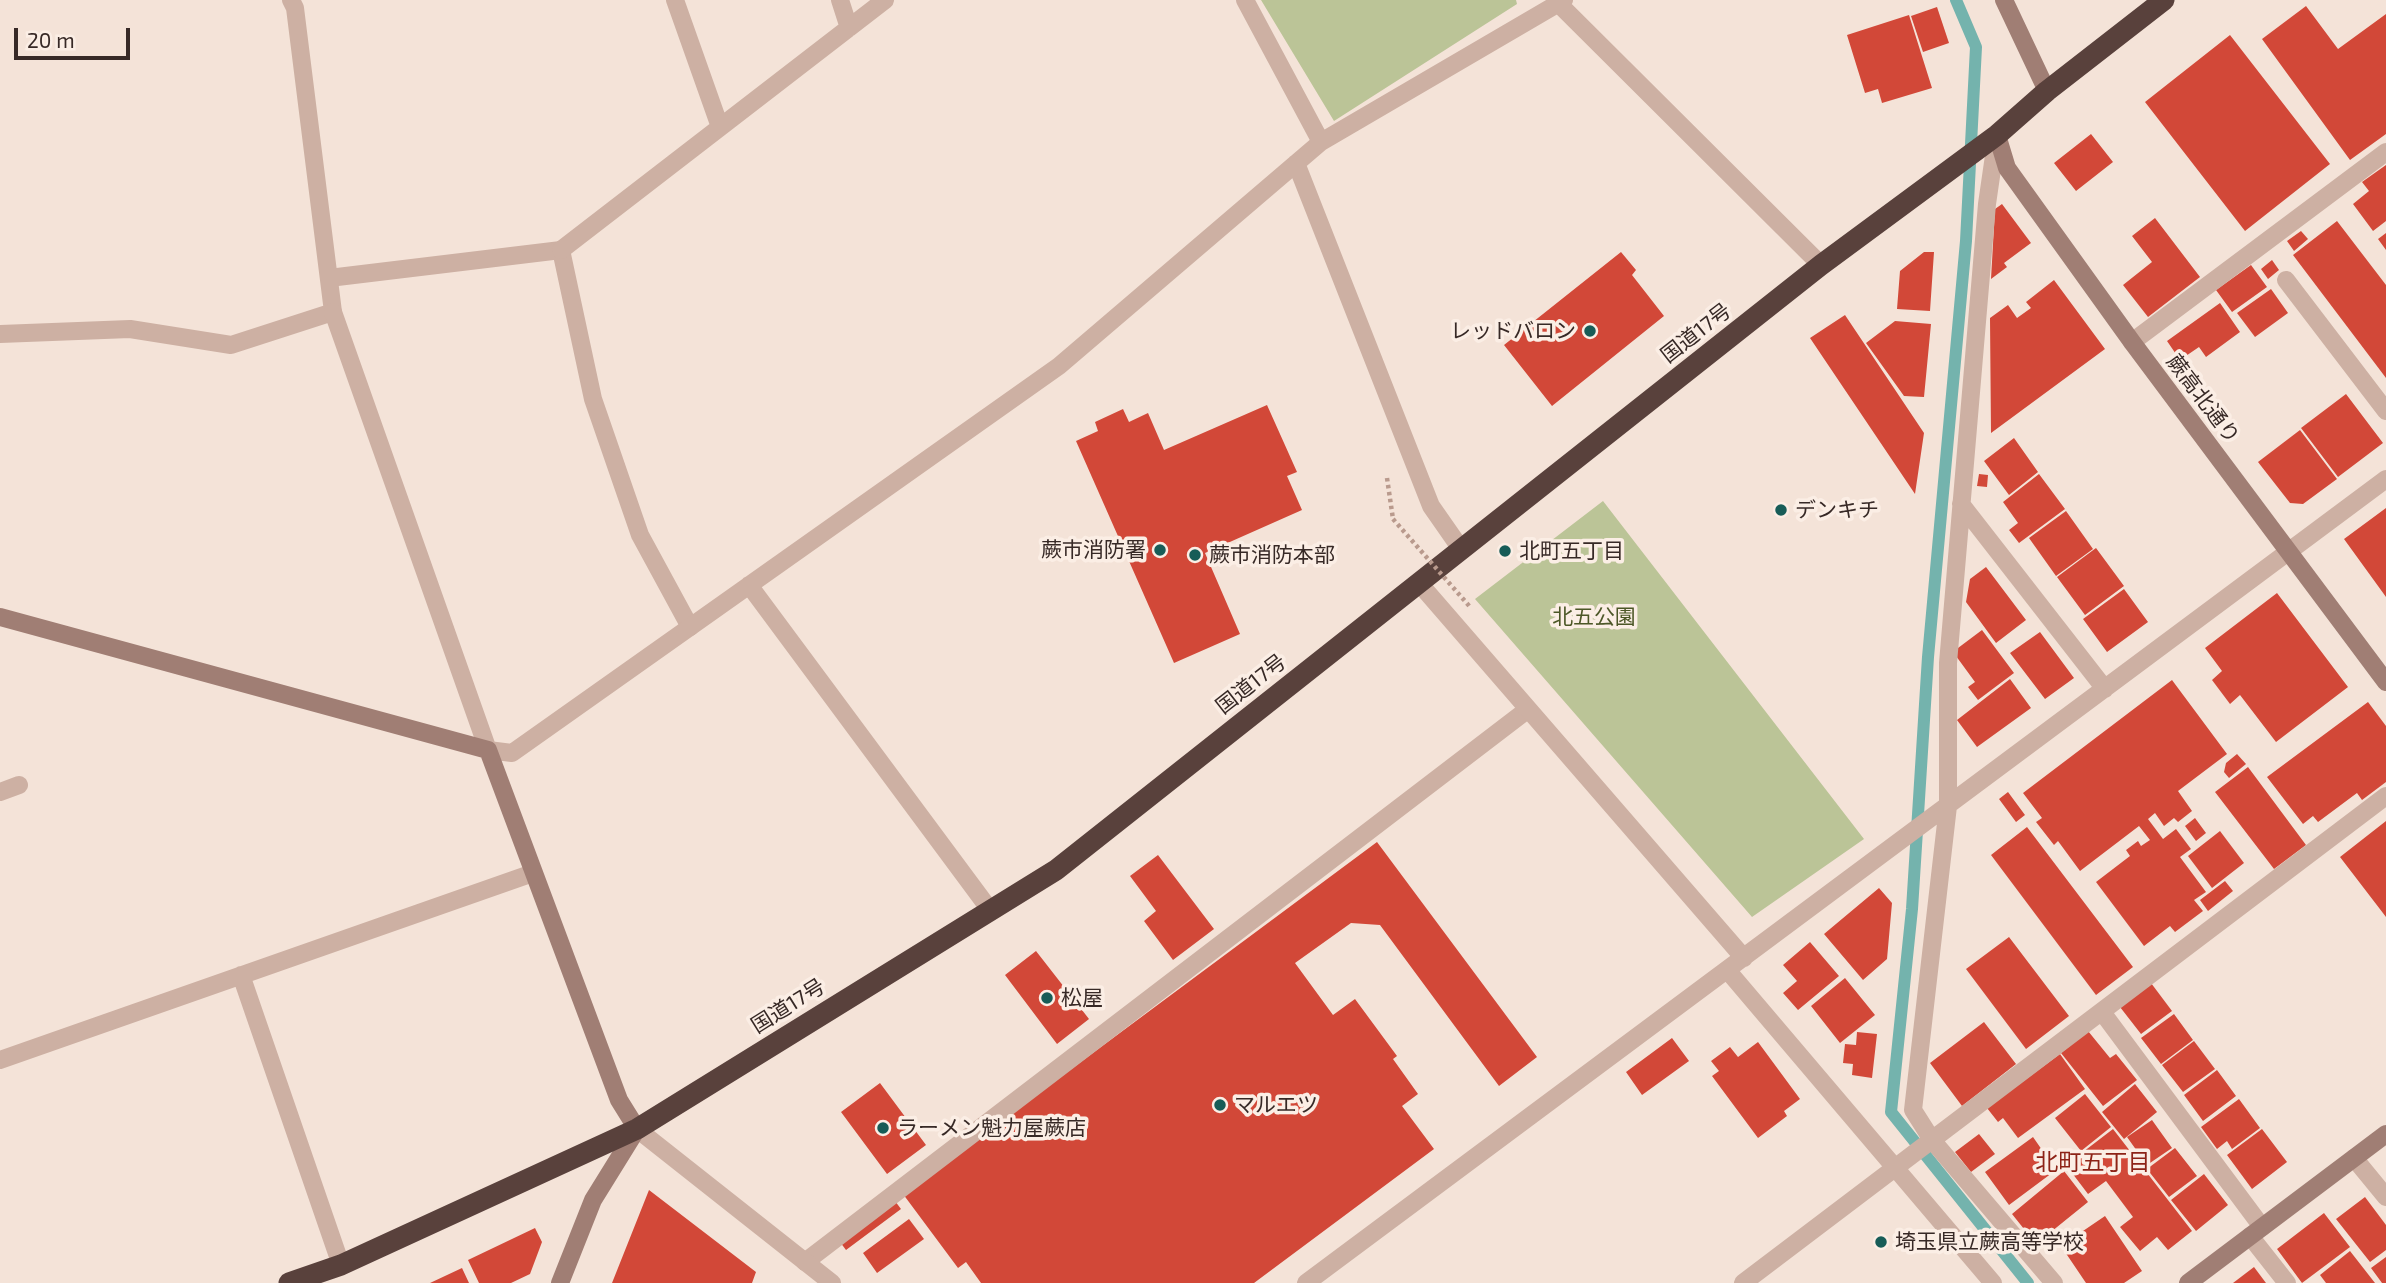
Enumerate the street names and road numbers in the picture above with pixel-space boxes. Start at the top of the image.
street label: 国道17号 [1656,298,1736,368]
street label: 蕨高北通り [2161,349,2245,449]
street label: 国道17号 [1211,649,1291,719]
street label: 国道17号 [747,974,829,1038]

